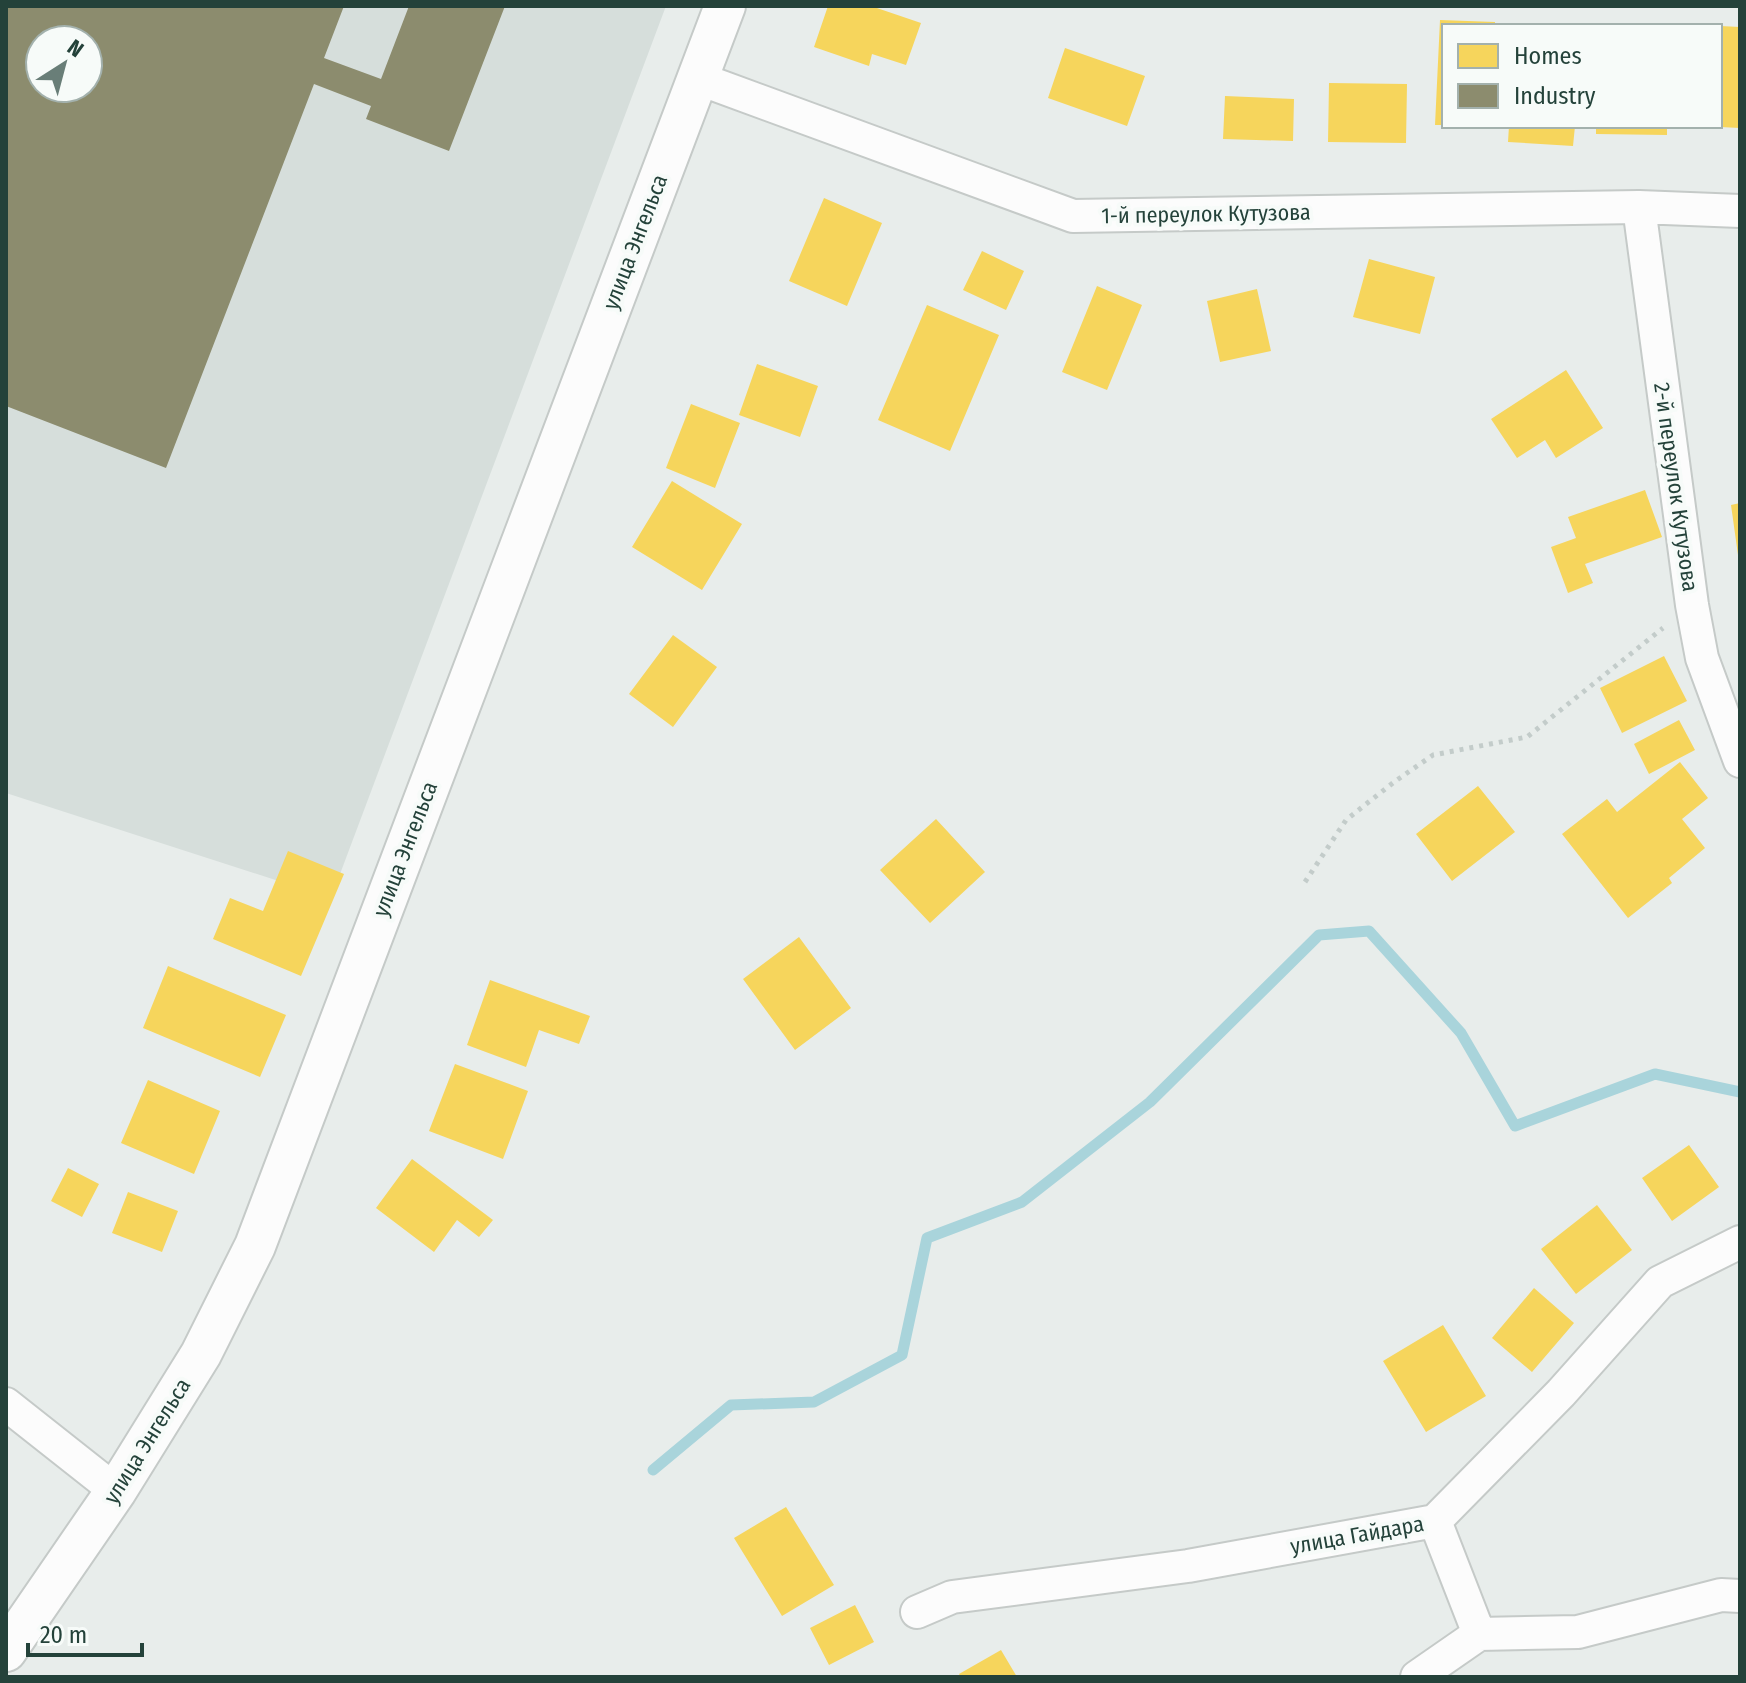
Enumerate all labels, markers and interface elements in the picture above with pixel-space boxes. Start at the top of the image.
north arrow [24,24,104,104]
legend [1442,24,1722,128]
text: N [62,33,89,63]
text: Homes [1514,42,1582,70]
text: Industry [1514,82,1596,110]
street label: улица Энгельса [597,171,673,313]
street label: 1-й переулок Кутузова [1101,199,1311,229]
street label: 2-й переулок Кутузова [1648,381,1704,593]
street label: улица Энгельса [367,778,443,920]
street label: улица Энгельса [98,1373,196,1509]
street label: улица Гайдара [1288,1510,1426,1560]
scale bar [28,1607,142,1657]
text: 20 m [40,1621,87,1649]

